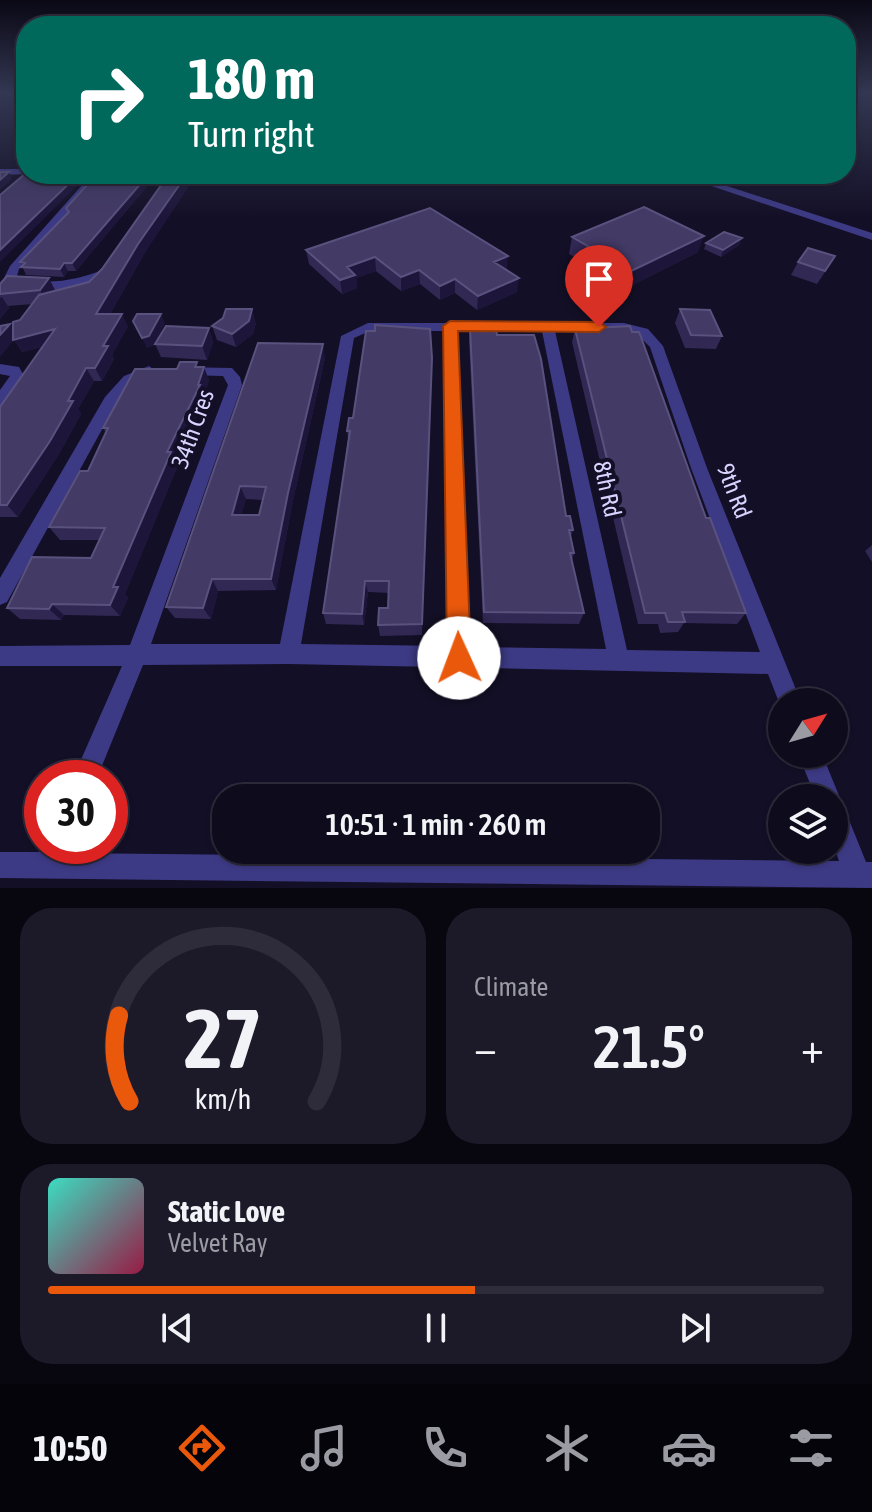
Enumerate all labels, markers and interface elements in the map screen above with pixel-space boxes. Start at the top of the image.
text: 180 m [188,47,315,111]
icon: right [56,48,160,152]
text: Turn right [188,113,315,155]
pin [565,245,633,327]
icon: arrive [577,257,621,301]
street label: 34th Cres [166,386,219,472]
street label: 8th Rd [588,458,627,519]
street label: 9th Rd [712,460,757,522]
position arrow [417,616,501,700]
north arrow [768,688,848,768]
map controls [768,688,848,864]
speed limit sign: 30 [24,760,128,864]
button: layers [768,784,848,864]
text: 10:51 · 1 min · 260 m [326,807,546,841]
text: Climate [474,972,548,1002]
text: 27 [184,990,262,1086]
text: 21.5° [593,1012,705,1081]
text: − [474,1022,497,1072]
text: + [801,1022,824,1072]
text: km/h [195,1082,251,1115]
text: Static Love [168,1194,285,1228]
text: Velvet Ray [168,1228,268,1258]
icon: previous [155,1306,199,1350]
icon: pause [414,1306,458,1350]
icon: next [673,1306,717,1350]
icon: directions [174,1420,230,1476]
icon: music [296,1420,352,1476]
icon: phone [417,1420,473,1476]
icon: climate [539,1420,595,1476]
icon: car [661,1420,717,1476]
icon: filters [783,1420,839,1476]
text: 10:50 [33,1427,108,1469]

